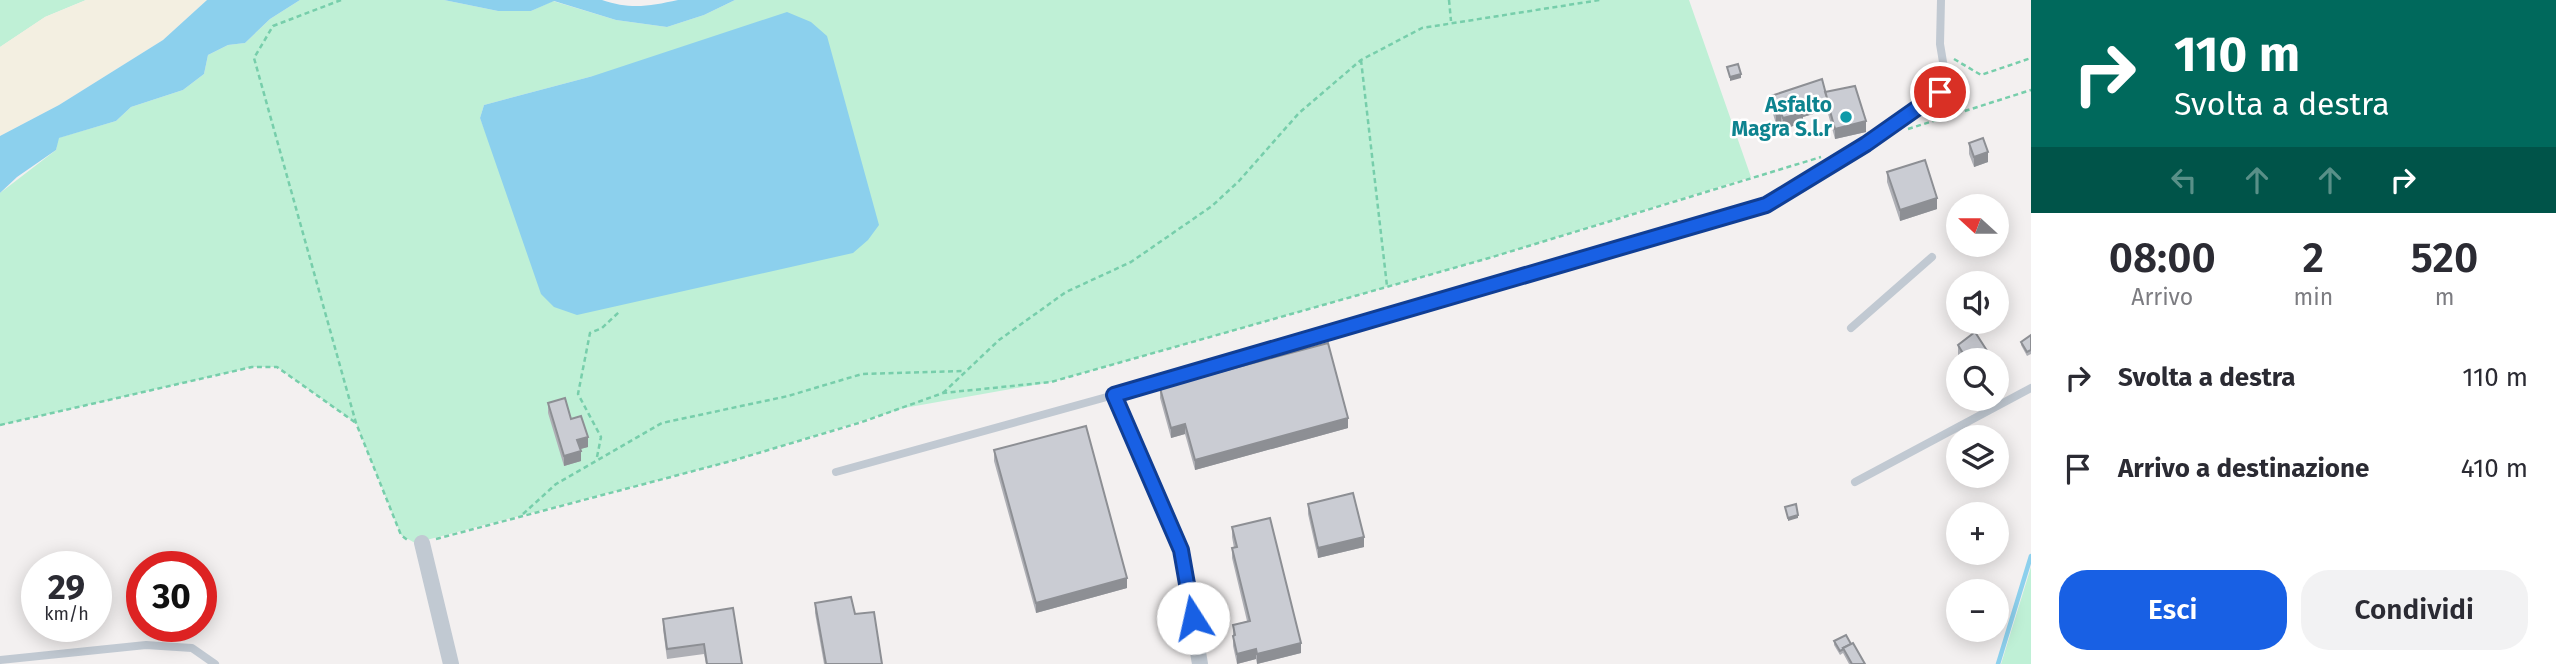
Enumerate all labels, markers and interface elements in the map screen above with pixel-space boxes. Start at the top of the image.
text: 110 m [2174,25,2300,84]
icon: right [2059,28,2150,119]
pin [1910,62,1970,122]
icon: arrive [1921,73,1959,111]
text: Svolta a destra [2174,85,2390,123]
place label: Asfalto Magra S.l.r [1732,92,1833,142]
marker: Asfalto Magra S.l.r [1838,109,1854,125]
icon: left [2165,161,2203,199]
icon: ahead [2238,161,2276,199]
icon: ahead [2311,161,2349,199]
icon: right [2384,161,2422,199]
north arrow [1946,194,2009,257]
map controls [1946,194,2009,642]
text: 08:00 [2109,233,2216,283]
text: 2 [2303,233,2324,283]
text: 520 [2411,233,2478,283]
button: sound [1946,271,2009,334]
text: Arrivo [2131,283,2193,311]
text: min [2294,283,2333,311]
text: m [2435,283,2454,311]
button: search [1946,348,2009,411]
icon: right [2059,359,2097,397]
text: Svolta a destra [2118,362,2296,393]
text: 110 m [2462,362,2528,393]
button: layers [1946,425,2009,488]
icon: arrive [2059,450,2097,488]
text: Arrivo a destinazione [2118,453,2369,484]
text: 410 m [2461,453,2528,484]
button: + [1946,502,2009,565]
speed limit sign: 30 [126,551,217,642]
text: 29 [48,566,85,608]
button: Esci [2059,570,2287,650]
button: Condividi [2301,570,2528,650]
button: − [1946,579,2009,642]
position arrow [1156,581,1230,655]
text: km/h [44,603,89,625]

